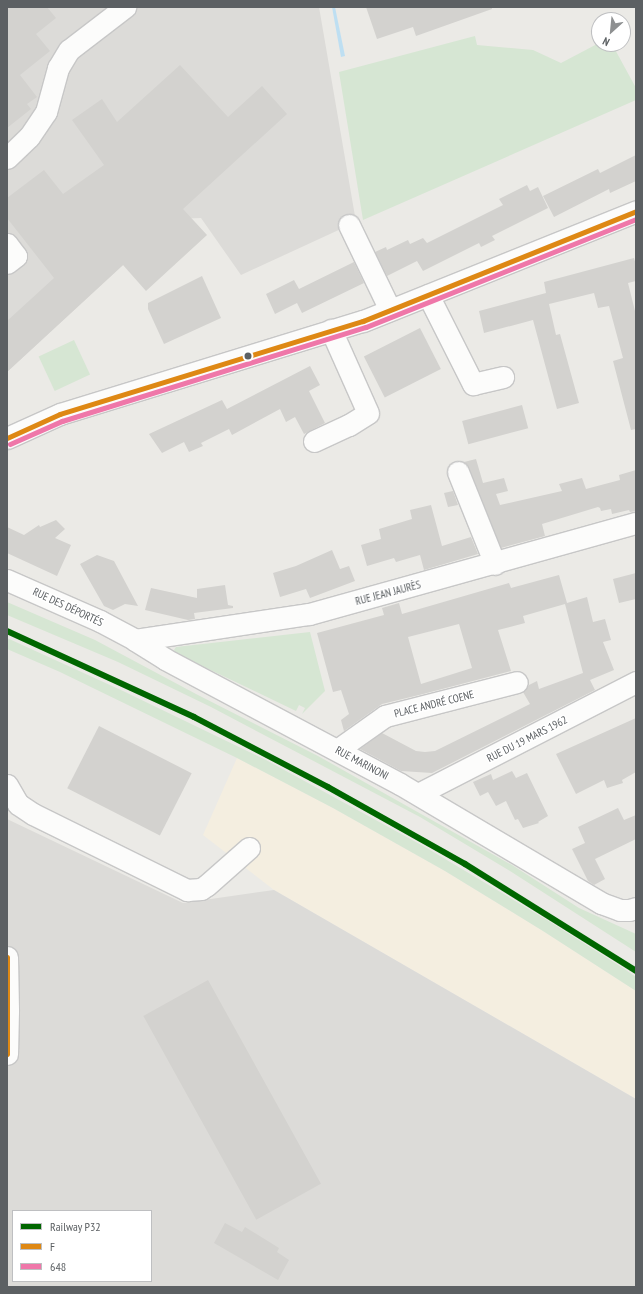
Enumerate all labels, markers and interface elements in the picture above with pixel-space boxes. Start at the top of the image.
north arrow [591,12,631,52]
text: N [600,34,612,49]
unlabelled marker [243,351,253,361]
street label: RUE JEAN JAURÈS [354,578,422,608]
street label: RUE DES DÉPORTÉS [31,585,105,629]
street label: PLACE ANDRÉ COENE [393,688,475,720]
street label: RUE DU 19 MARS 1962 [485,713,569,765]
street label: RUE MARINONI [333,743,391,783]
legend [12,1210,152,1282]
text: Railway P32 [50,1219,101,1234]
text: F [50,1239,55,1254]
text: 648 [50,1259,66,1274]

